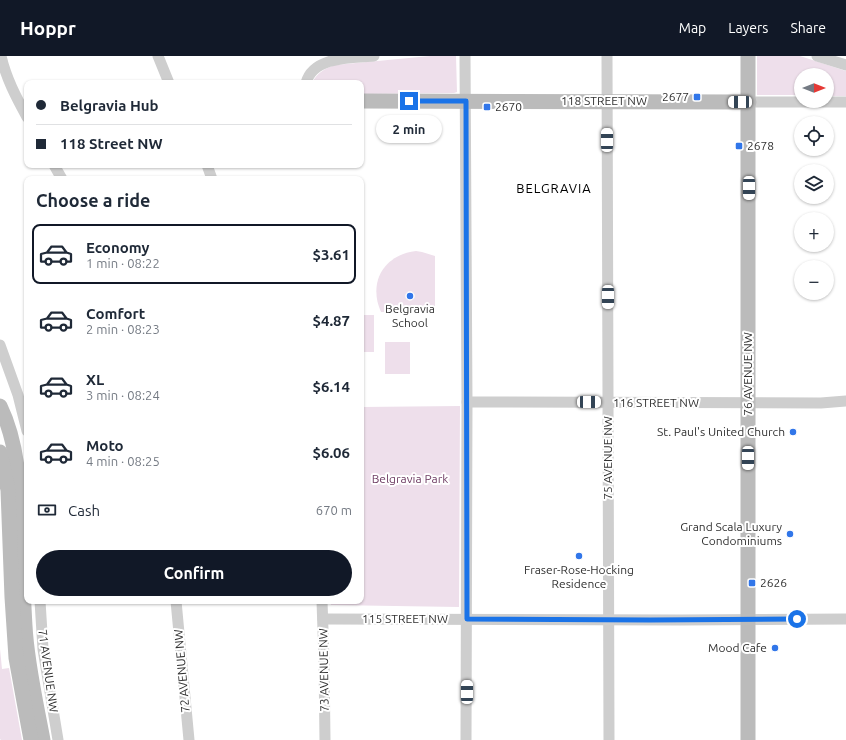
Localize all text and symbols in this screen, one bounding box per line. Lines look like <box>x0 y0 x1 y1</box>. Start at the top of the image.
text: Hoppr <box>20 17 76 39</box>
text: Map <box>679 20 706 36</box>
text: Layers <box>728 20 768 36</box>
text: Share <box>790 20 826 36</box>
north arrow <box>794 68 834 108</box>
map controls <box>794 68 834 300</box>
place label: 2677 <box>662 90 689 103</box>
route end <box>400 92 418 110</box>
marker: 2677 <box>692 92 702 102</box>
street label: 118 STREET NW <box>561 94 647 107</box>
car <box>728 96 752 108</box>
text: Belgravia Hub <box>60 97 159 114</box>
place label: 2670 <box>495 100 522 113</box>
marker: 2670 <box>482 102 492 112</box>
callout: 2 min <box>376 115 442 143</box>
button: locate <box>794 116 834 156</box>
text: 2 min <box>393 122 425 136</box>
car <box>601 128 613 152</box>
text: 118 Street NW <box>60 135 163 152</box>
place label: 2678 <box>747 139 774 152</box>
marker: 2678 <box>734 141 744 151</box>
button: layers <box>794 164 834 204</box>
car <box>743 176 755 200</box>
district label: BELGRAVIA <box>516 181 592 195</box>
text: Choose a ride <box>36 190 150 210</box>
button: + <box>794 212 834 252</box>
icon: car <box>38 236 74 272</box>
text: Economy <box>86 239 150 256</box>
text: $3.61 <box>312 246 350 263</box>
text: 1 min · 08:22 <box>86 256 160 270</box>
button: − <box>794 260 834 300</box>
car <box>602 285 614 309</box>
marker: Belgravia School <box>405 291 415 301</box>
icon: car <box>38 302 74 338</box>
place label: Belgravia School <box>385 302 435 329</box>
text: Comfort <box>86 305 145 322</box>
text: $4.87 <box>312 312 350 329</box>
text: 2 min · 08:23 <box>86 322 160 336</box>
street label: 76 AVENUE NW <box>741 332 754 416</box>
icon: car <box>38 368 74 404</box>
text: XL <box>86 371 104 388</box>
text: $6.14 <box>312 378 350 395</box>
text: 3 min · 08:24 <box>86 388 160 402</box>
car <box>577 396 601 408</box>
street label: 116 STREET NW <box>613 396 699 409</box>
street label: 75 AVENUE NW <box>601 416 614 500</box>
place label: St. Paul's United Church <box>657 425 785 438</box>
marker: St. Paul's United Church <box>788 427 798 437</box>
icon: car <box>38 434 74 470</box>
text: Moto <box>86 437 124 454</box>
text: $6.06 <box>312 444 350 461</box>
car <box>742 446 754 470</box>
text: 4 min · 08:25 <box>86 454 160 468</box>
park label: Belgravia Park <box>372 472 448 485</box>
icon: cash <box>36 499 58 521</box>
text: Cash <box>68 502 100 519</box>
text: 670 m <box>316 503 352 517</box>
place label: Grand Scala Luxury Condominiums <box>680 520 782 547</box>
marker: Grand Scala Luxury Condominiums <box>785 529 795 539</box>
button: Confirm <box>36 550 352 596</box>
marker: Fraser-Rose-Hocking Residence <box>574 551 584 561</box>
place label: Fraser-Rose-Hocking Residence <box>524 563 634 590</box>
place label: 2626 <box>760 576 787 589</box>
marker: 2626 <box>747 578 757 588</box>
route start <box>788 610 806 628</box>
street label: 115 STREET NW <box>362 612 448 625</box>
street label: 73 AVENUE NW <box>316 628 331 712</box>
street label: 71 AVENUE NW <box>36 629 61 713</box>
street label: 72 AVENUE NW <box>171 629 192 713</box>
place label: Mood Cafe <box>708 641 767 654</box>
marker: Mood Cafe <box>770 643 780 653</box>
car <box>461 680 473 704</box>

